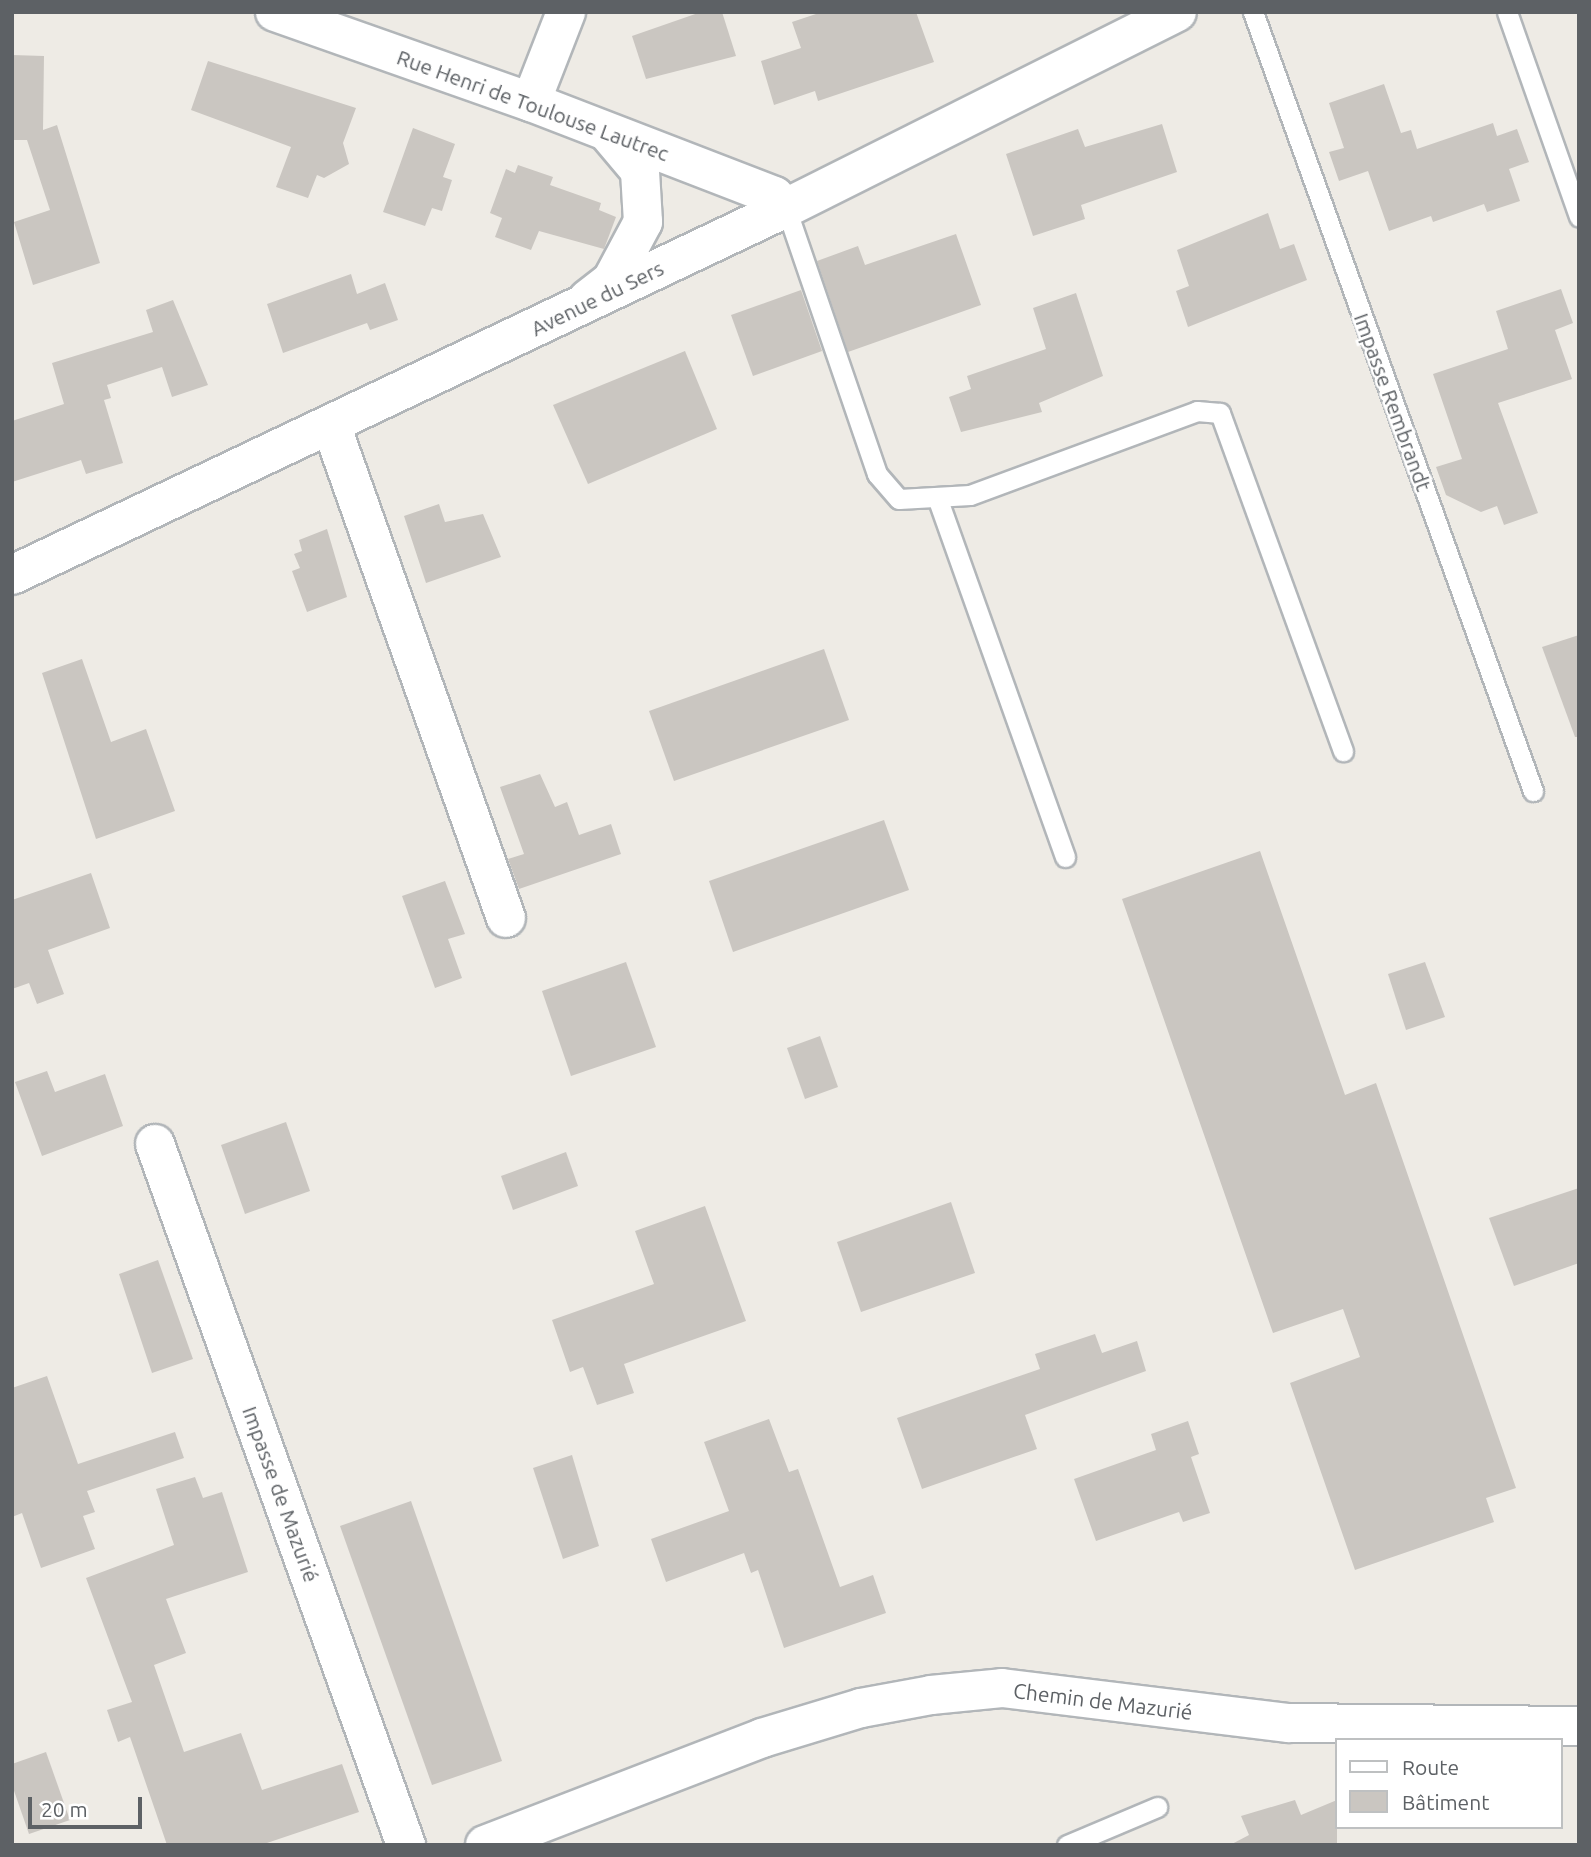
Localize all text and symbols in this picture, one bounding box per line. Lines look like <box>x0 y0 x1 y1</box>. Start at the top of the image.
street label: Rue Henri de Toulouse Lautrec <box>394 44 672 166</box>
street label: Avenue du Sers <box>527 255 667 341</box>
street label: Impasse Rembrandt <box>1349 310 1437 494</box>
street label: Impasse de Mazurié <box>237 1403 325 1585</box>
street label: Chemin de Mazurié <box>1012 1677 1194 1725</box>
legend <box>1336 1738 1563 1829</box>
text: Route <box>1402 1755 1459 1779</box>
scale bar <box>32 1784 145 1828</box>
text: Bâtiment <box>1402 1790 1489 1814</box>
text: 20 m <box>41 1797 88 1821</box>

